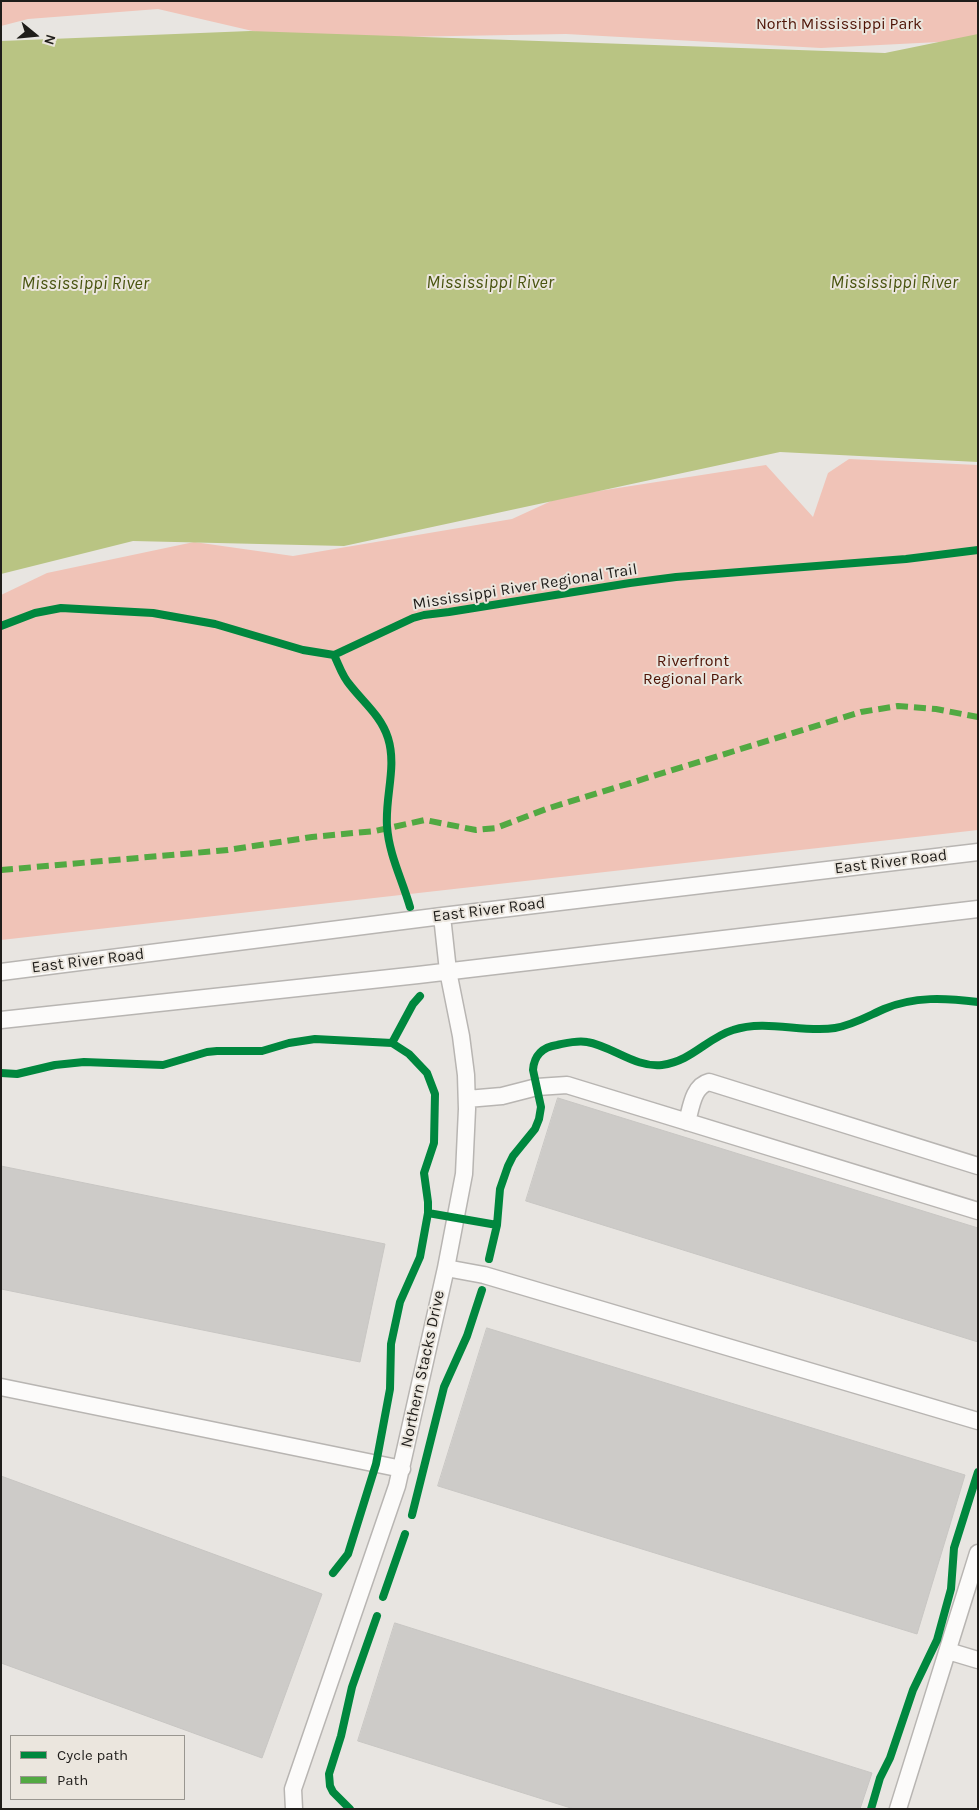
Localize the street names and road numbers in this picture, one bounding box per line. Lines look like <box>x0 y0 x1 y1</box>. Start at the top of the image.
street label: Mississippi River Regional Trail <box>411 560 639 614</box>
street label: East River Road <box>834 846 948 878</box>
street label: East River Road <box>432 894 546 926</box>
street label: East River Road <box>31 945 145 977</box>
street label: Northern Stacks Drive <box>397 1289 449 1449</box>

